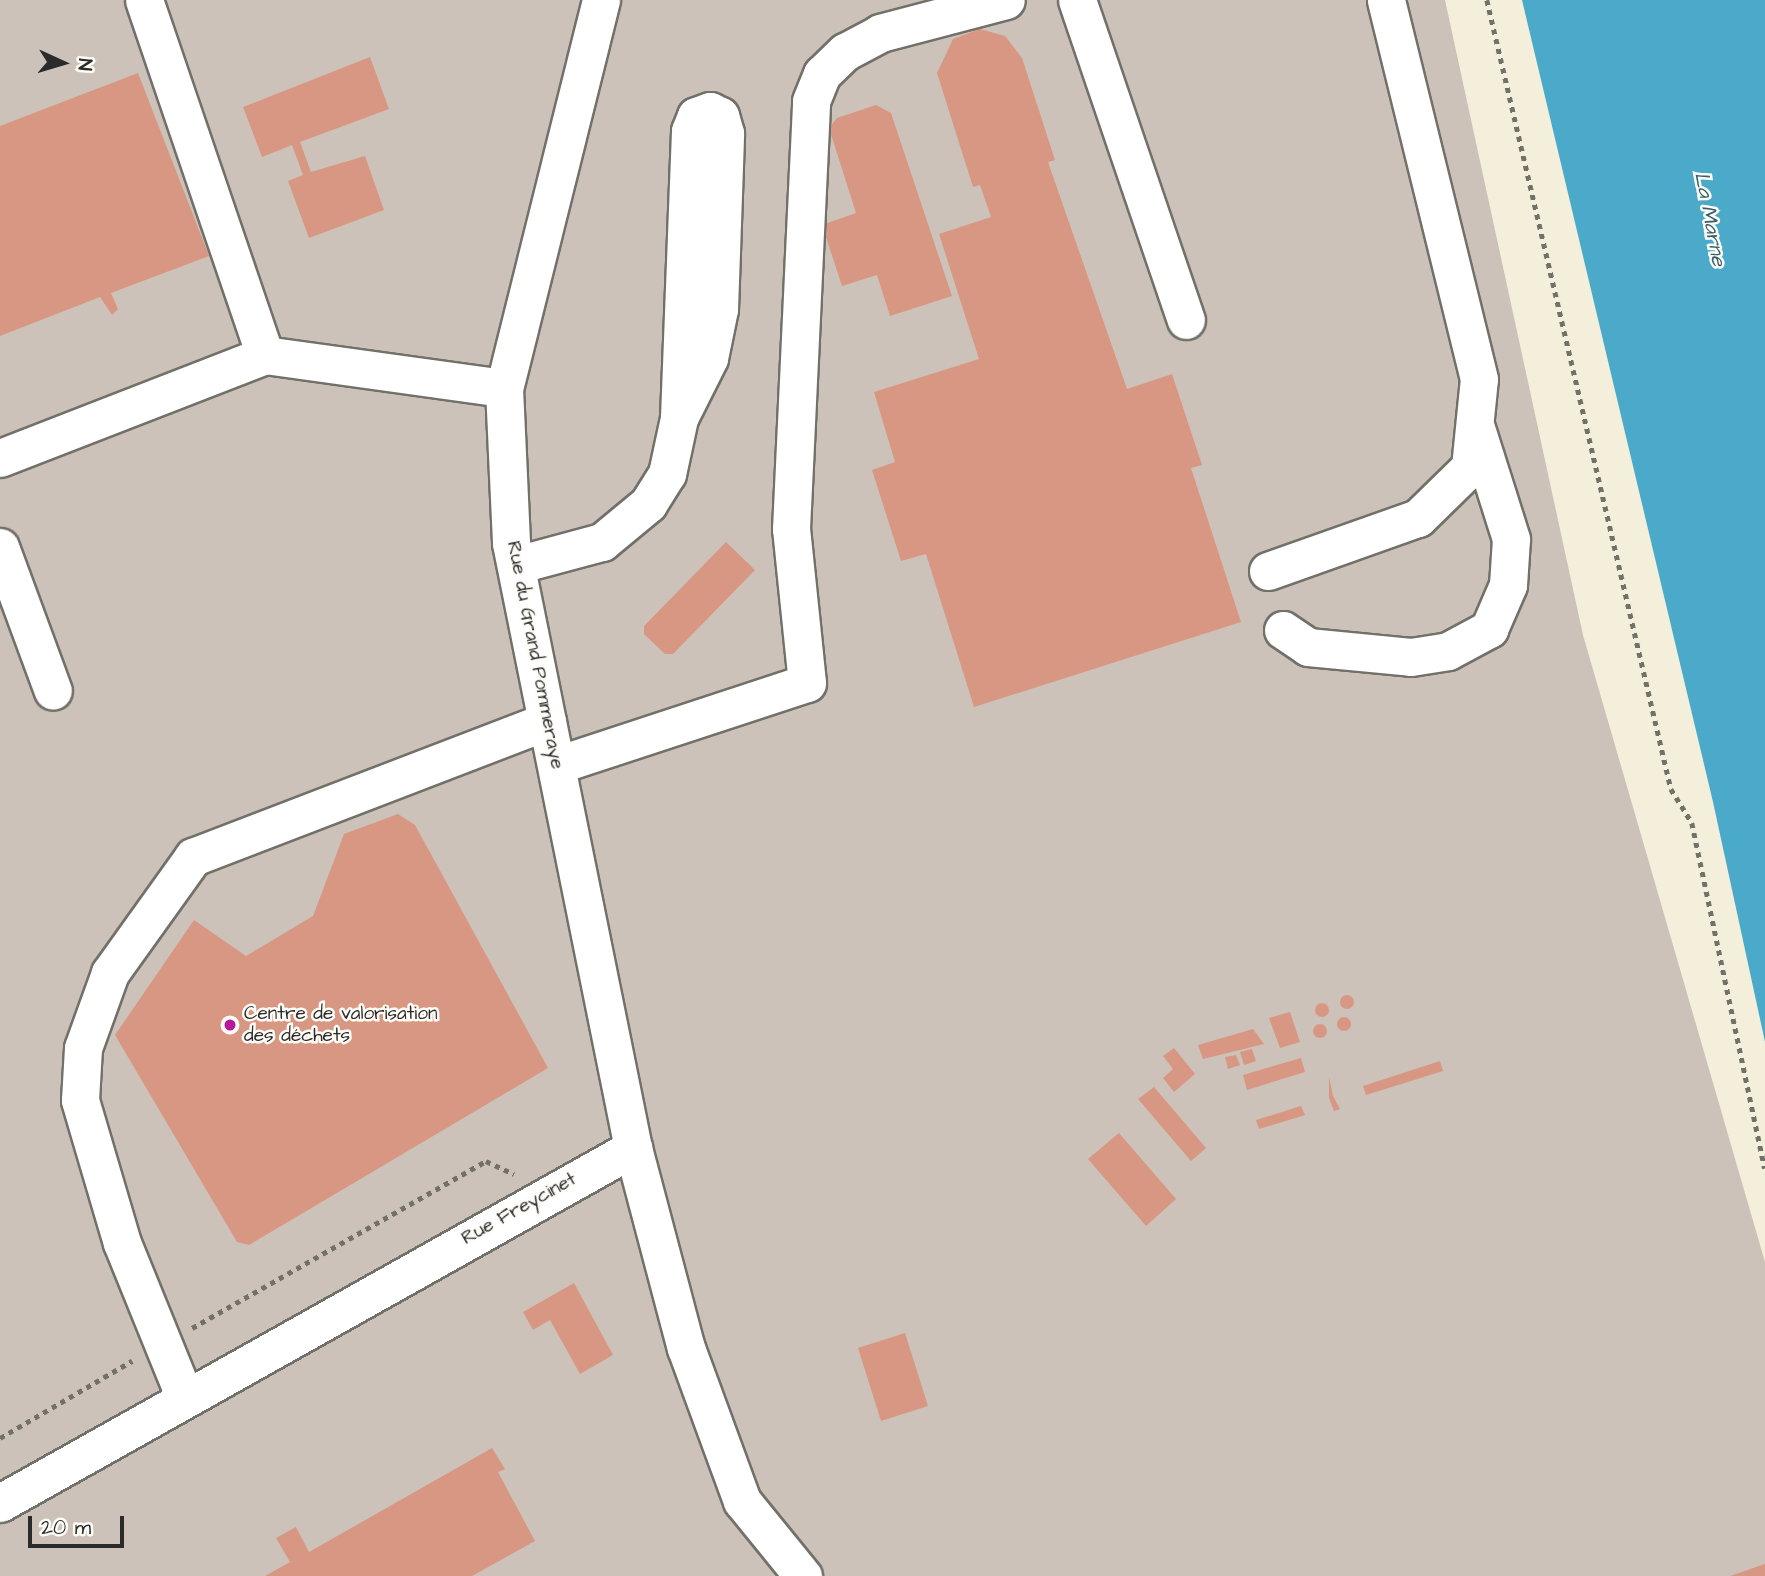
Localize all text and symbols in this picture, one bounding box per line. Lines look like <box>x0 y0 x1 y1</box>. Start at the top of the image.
north arrow <box>28 28 98 98</box>
text: N <box>71 58 98 71</box>
water label: La Marne <box>1689 170 1731 268</box>
street label: Rue du Grand Pommeraye <box>502 539 568 771</box>
place label: Centre de valorisation des déchets <box>244 1003 437 1047</box>
marker: Centre de valorisation des déchets <box>222 1017 238 1033</box>
street label: Rue Freycinet <box>458 1168 580 1250</box>
scale bar <box>32 1502 128 1546</box>
text: 20 m <box>41 1513 91 1542</box>

